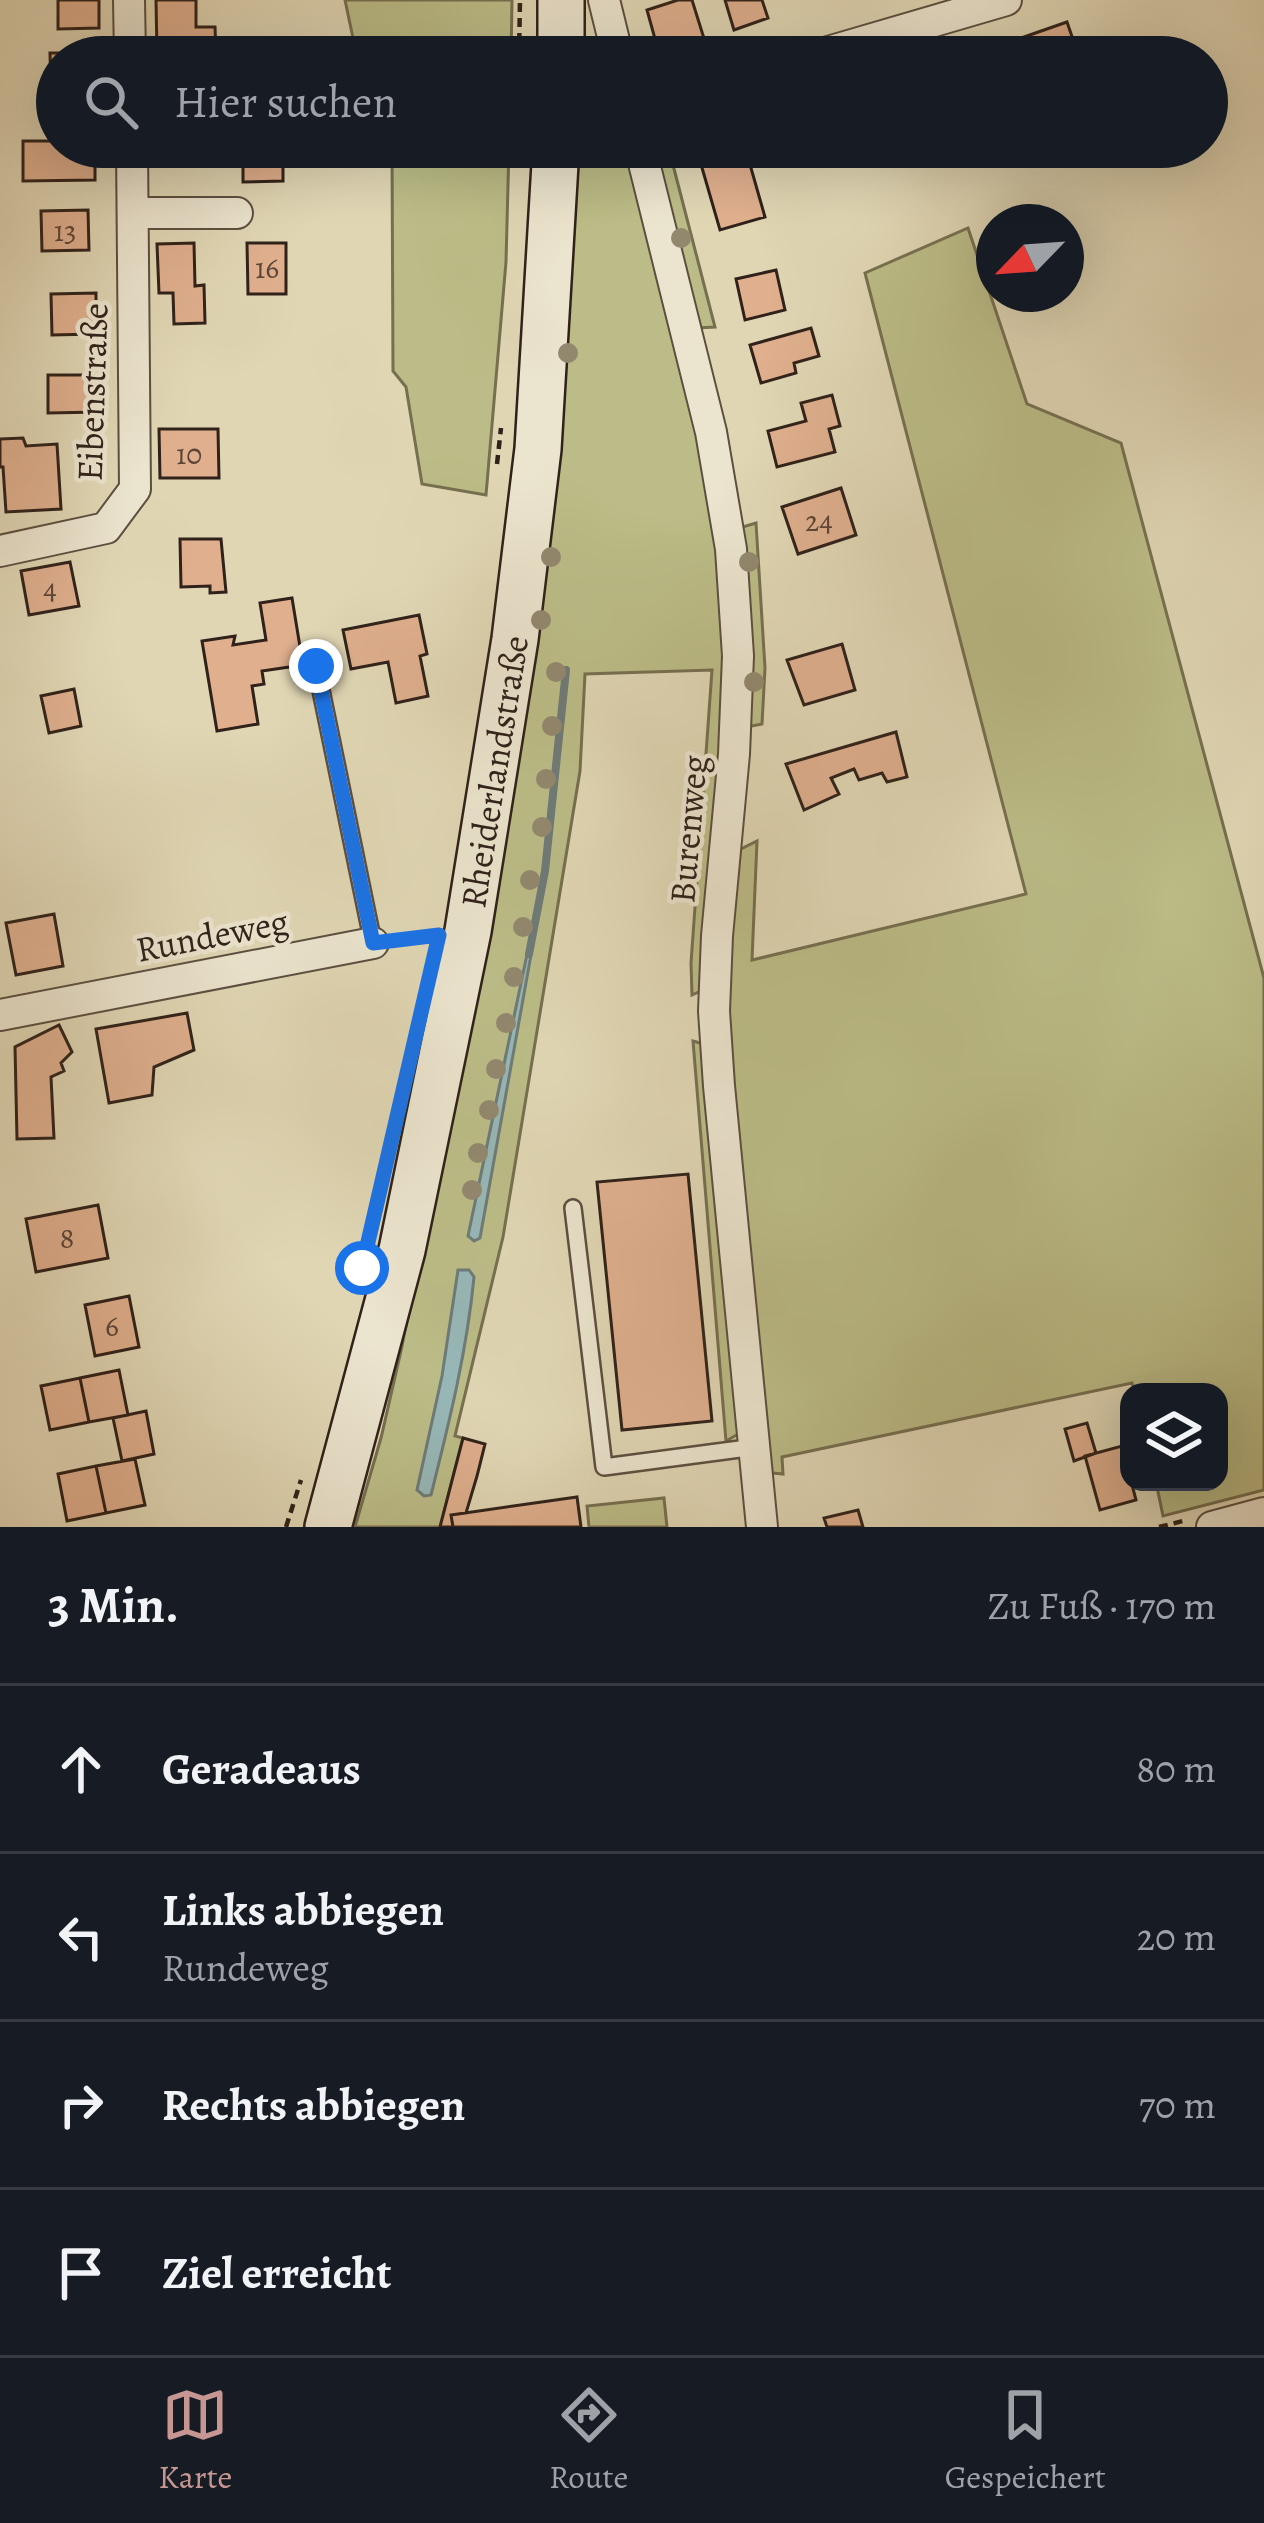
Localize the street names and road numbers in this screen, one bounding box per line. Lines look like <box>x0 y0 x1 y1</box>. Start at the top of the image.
street label: Eibenstraße <box>64 302 120 482</box>
street label: Rheiderlandstraße <box>448 632 540 911</box>
street label: Burenweg <box>657 753 719 905</box>
street label: Rundeweg <box>132 896 292 974</box>

